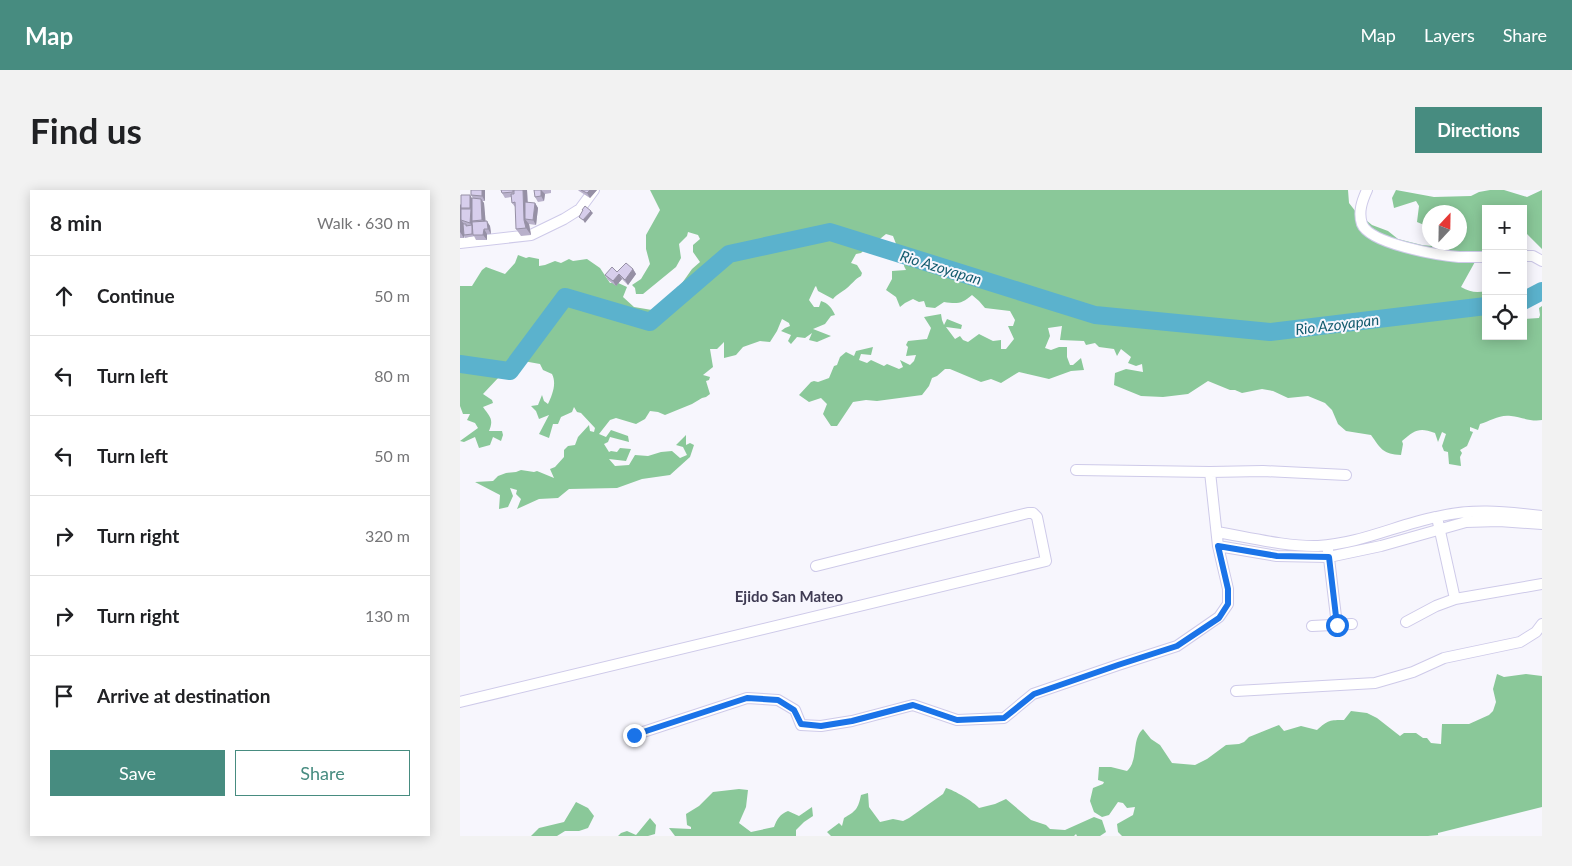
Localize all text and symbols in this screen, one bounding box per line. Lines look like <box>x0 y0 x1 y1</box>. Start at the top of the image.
text: Map <box>25 21 73 50</box>
text: Map <box>1360 24 1396 46</box>
text: Layers <box>1424 24 1475 46</box>
text: Share <box>1503 24 1547 46</box>
button: Directions <box>1415 107 1542 153</box>
text: Find us <box>30 109 142 151</box>
north arrow <box>1422 205 1467 250</box>
map controls <box>1482 205 1527 340</box>
button: + <box>1482 205 1527 250</box>
text: 8 min <box>50 210 102 235</box>
text: Walk · 630 m <box>317 213 410 232</box>
water label: Rio Azoyapan <box>898 246 984 288</box>
button: − <box>1482 250 1527 295</box>
icon: ahead <box>50 282 78 310</box>
text: Continue <box>97 284 175 307</box>
text: 50 m <box>374 286 410 305</box>
button: locate <box>1482 295 1527 340</box>
water label: Rio Azoyapan <box>1294 310 1380 338</box>
icon: left <box>50 362 78 390</box>
text: Turn left <box>97 364 168 387</box>
text: 80 m <box>374 366 410 385</box>
icon: left <box>50 442 78 470</box>
text: Turn left <box>97 444 168 467</box>
text: 50 m <box>374 446 410 465</box>
icon: right <box>50 522 78 550</box>
text: Turn right <box>97 524 179 547</box>
text: 320 m <box>365 526 410 545</box>
district label: Ejido San Mateo <box>735 587 844 605</box>
icon: right <box>50 602 78 630</box>
text: Turn right <box>97 604 179 627</box>
text: 130 m <box>365 606 410 625</box>
route start <box>1326 614 1349 637</box>
icon: arrive <box>50 682 78 710</box>
text: Arrive at destination <box>97 684 270 707</box>
route end <box>623 724 646 747</box>
button: Save <box>50 750 225 796</box>
button: Share <box>235 750 410 796</box>

